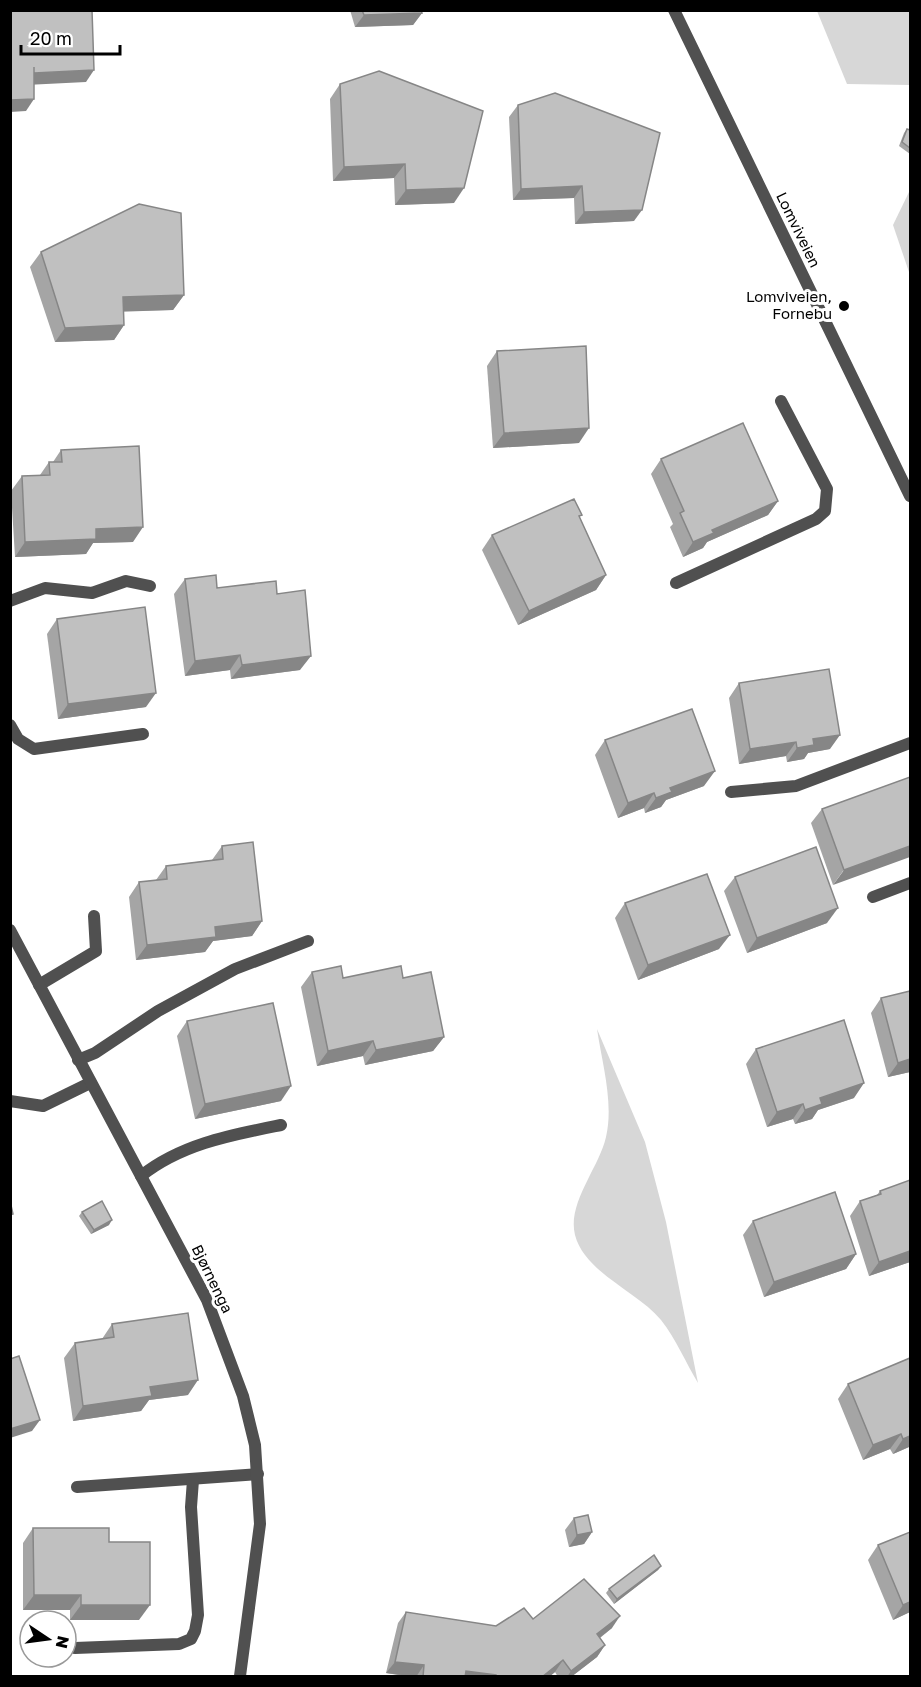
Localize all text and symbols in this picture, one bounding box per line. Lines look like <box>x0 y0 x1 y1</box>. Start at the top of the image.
scale bar <box>21 18 120 56</box>
text: 20 m <box>30 27 72 49</box>
street label: Lomviveien <box>773 189 825 270</box>
place label: Lomviveien, Fornebu <box>746 287 832 322</box>
marker: Lomviveien, Fornebu <box>837 299 851 313</box>
street label: Bjørnenga <box>189 1241 237 1316</box>
north arrow <box>18 1609 78 1669</box>
text: N <box>52 1634 74 1651</box>

